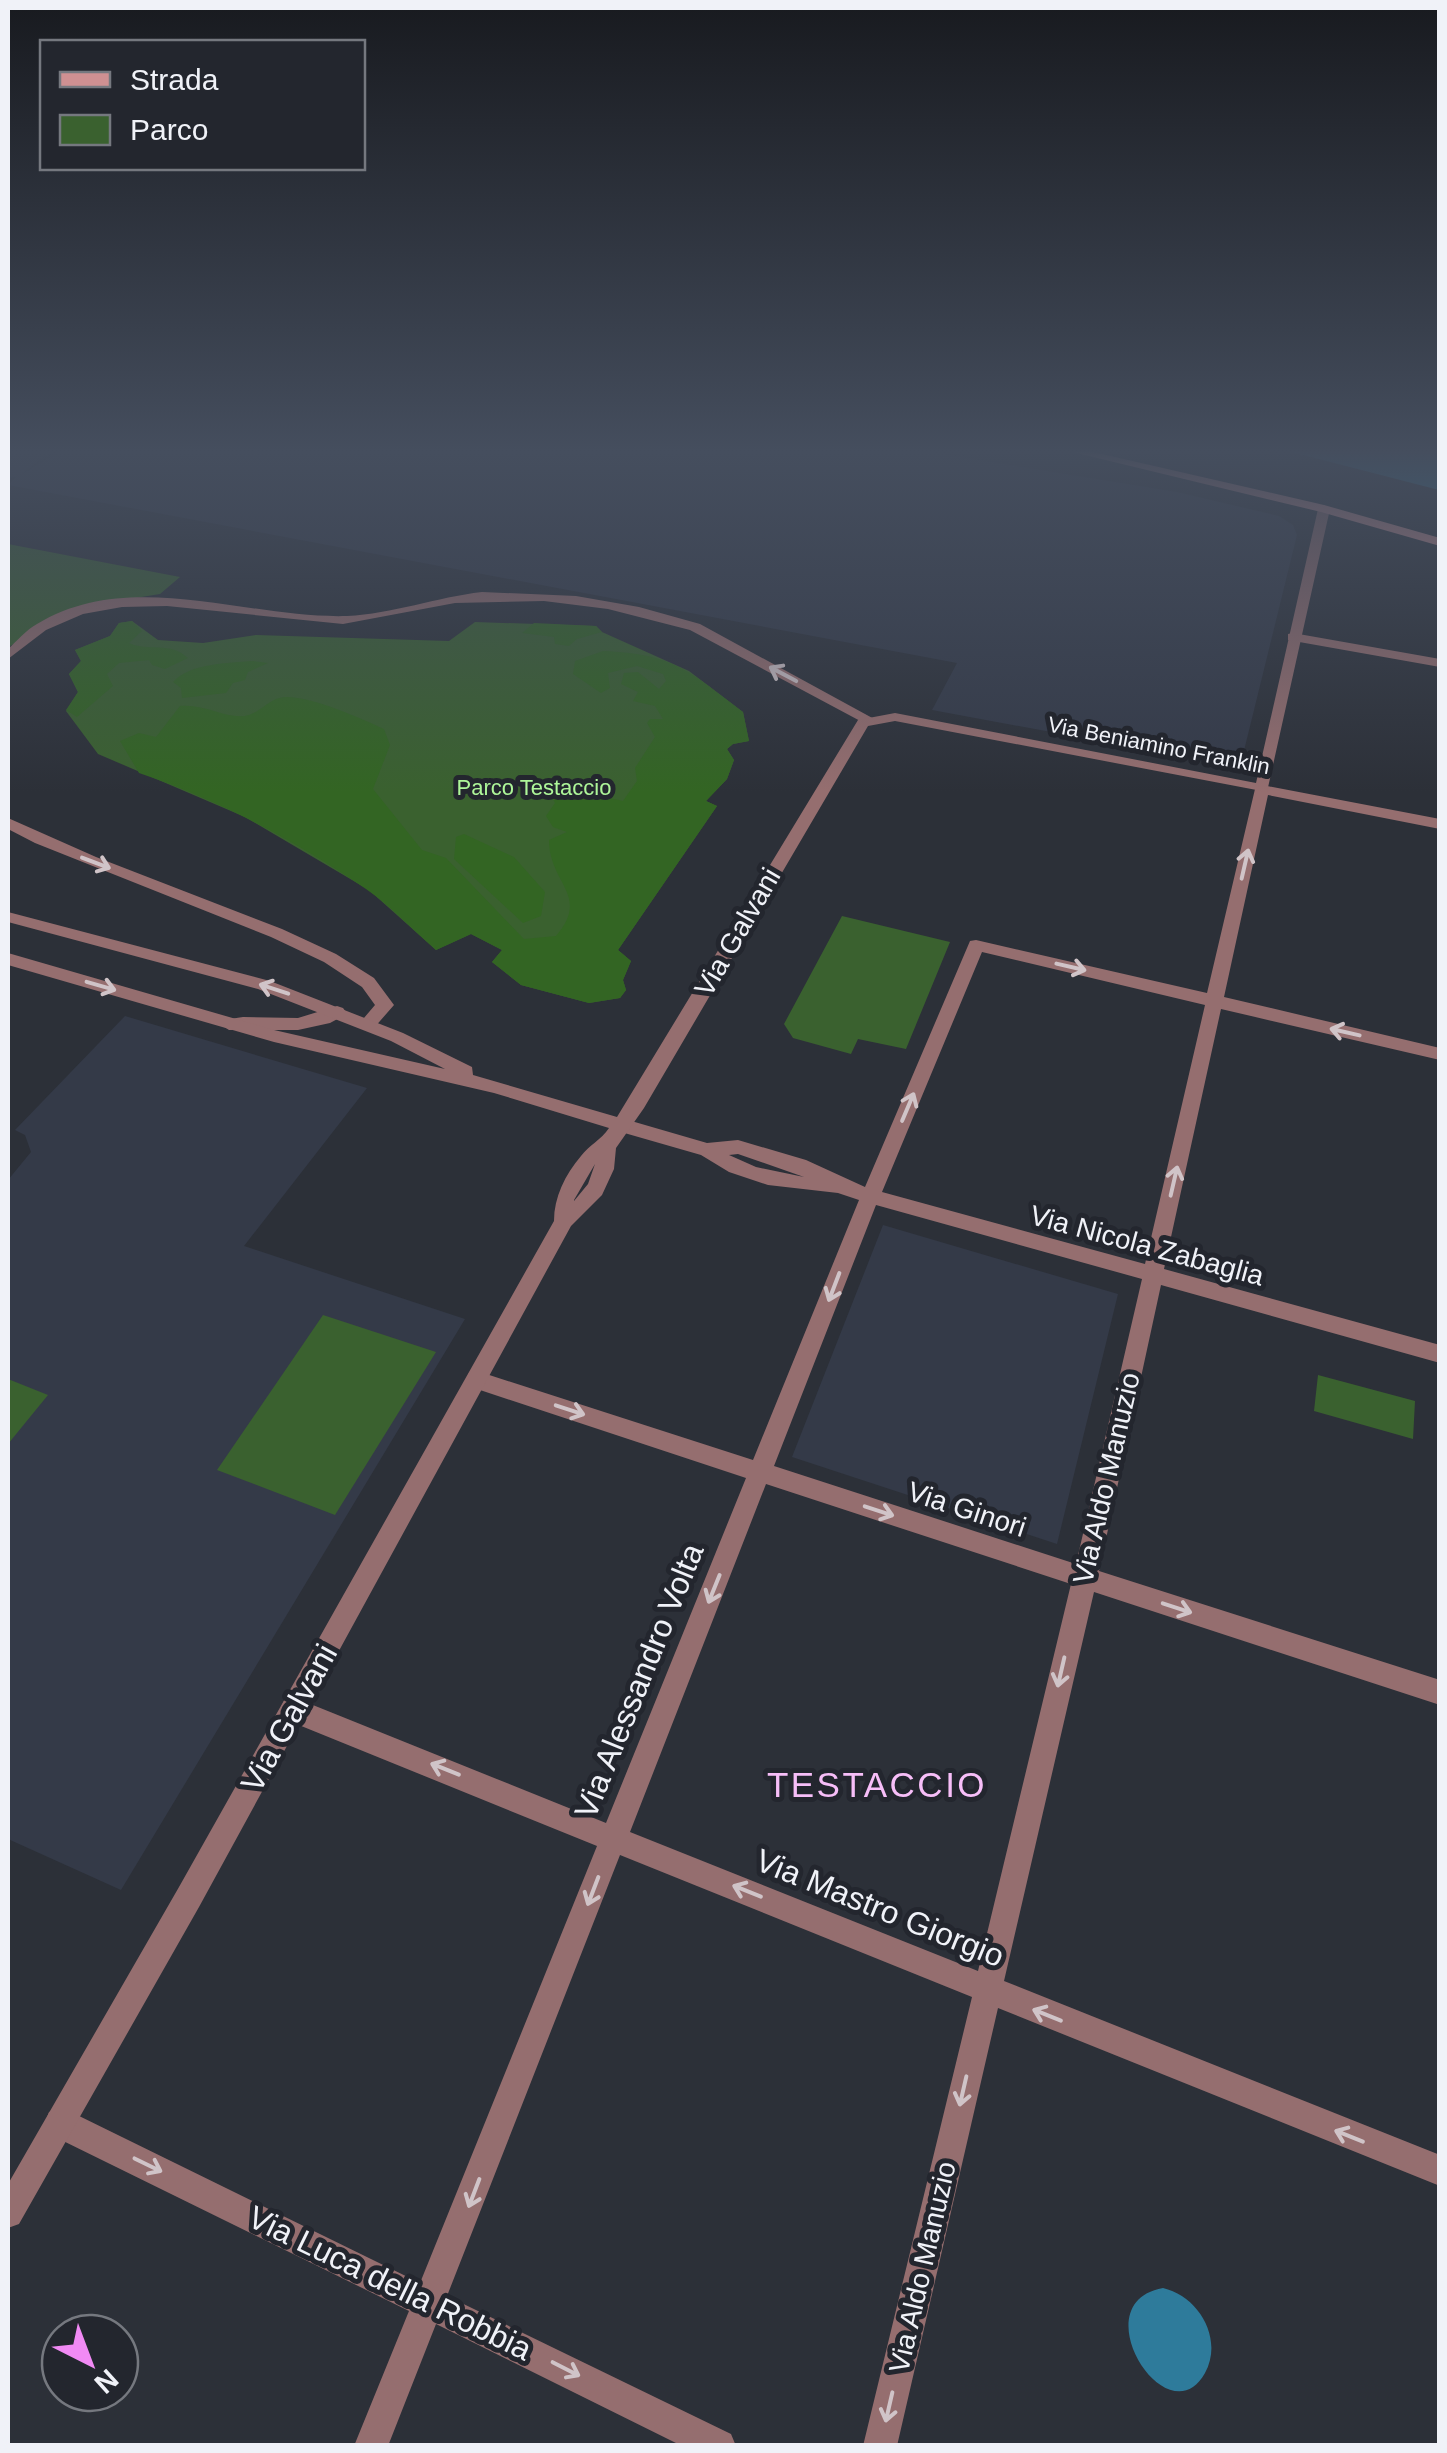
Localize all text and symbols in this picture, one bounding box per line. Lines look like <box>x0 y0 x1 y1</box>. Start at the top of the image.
legend <box>40 40 365 170</box>
text: Strada <box>130 63 219 96</box>
text: Parco <box>130 113 208 146</box>
one-way arrow <box>768 663 798 683</box>
street label: Via Beniamino Franklin <box>1046 712 1272 779</box>
park label: Parco Testaccio <box>457 775 611 800</box>
one-way arrow <box>1237 849 1255 881</box>
one-way arrow <box>80 855 111 873</box>
street label: Via Galvani <box>688 863 787 1002</box>
one-way arrow <box>1055 959 1087 977</box>
one-way arrow <box>85 978 116 997</box>
one-way arrow <box>258 978 290 996</box>
one-way arrow <box>1330 1022 1362 1040</box>
one-way arrow <box>900 1092 918 1123</box>
one-way arrow <box>1166 1166 1184 1198</box>
street label: Via Nicola Zabaglia <box>1027 1199 1268 1292</box>
one-way arrow <box>824 1271 842 1302</box>
street label: Via Aldo Manuzio <box>1067 1369 1146 1587</box>
one-way arrow <box>554 1403 585 1421</box>
street label: Via Ginori <box>904 1476 1030 1543</box>
one-way arrow <box>863 1503 894 1521</box>
street label: Via Alessandro Volta <box>567 1538 711 1824</box>
one-way arrow <box>704 1573 722 1604</box>
one-way arrow <box>1161 1600 1193 1618</box>
street label: Via Galvani <box>234 1638 344 1798</box>
one-way arrow <box>1051 1655 1069 1687</box>
one-way arrow <box>430 1759 461 1777</box>
district label: TESTACCIO <box>767 1765 987 1804</box>
street label: Via Mastro Giorgio <box>751 1842 1009 1974</box>
one-way arrow <box>582 1875 600 1905</box>
one-way arrow <box>732 1881 762 1899</box>
one-way arrow <box>1032 2004 1063 2022</box>
one-way arrow <box>953 2074 971 2106</box>
one-way arrow <box>1334 2125 1365 2143</box>
one-way arrow <box>132 2157 162 2176</box>
street label: Via Aldo Manuzio <box>883 2158 962 2376</box>
one-way arrow <box>464 2177 482 2208</box>
street label: Via Luca della Robbia <box>242 2199 538 2367</box>
north arrow <box>40 2313 140 2413</box>
one-way arrow <box>551 2360 580 2379</box>
text: N <box>89 2363 124 2399</box>
one-way arrow <box>879 2390 897 2422</box>

